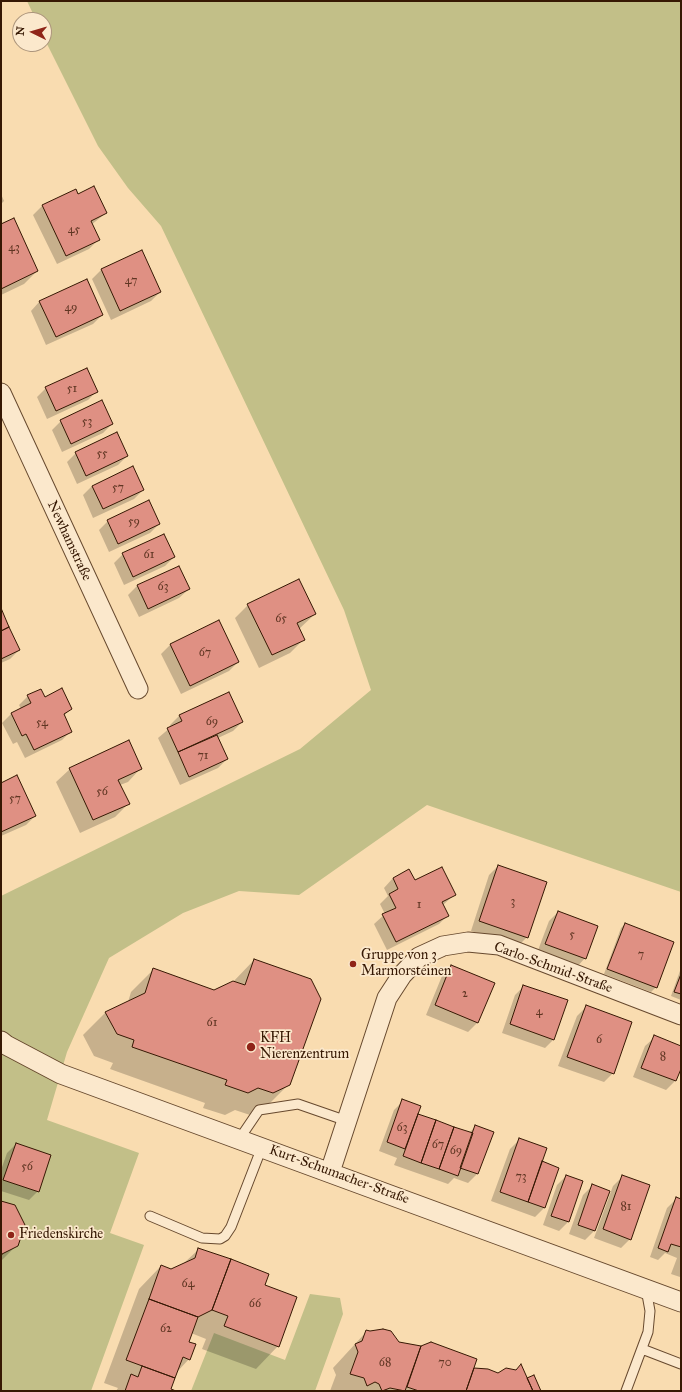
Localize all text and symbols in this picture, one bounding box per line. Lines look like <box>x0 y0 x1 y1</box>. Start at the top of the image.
north arrow <box>12 12 52 52</box>
text: N <box>14 26 27 36</box>
house number: 45 <box>68 223 80 237</box>
house number: 43 <box>8 241 20 255</box>
house number: 47 <box>125 274 137 288</box>
house number: 49 <box>64 301 78 315</box>
house number: 51 <box>67 382 77 396</box>
house number: 53 <box>82 415 92 429</box>
house number: 55 <box>96 447 108 461</box>
house number: 57 <box>112 481 124 495</box>
street label: Newhamstraße <box>43 498 95 584</box>
house number: 59 <box>128 515 140 529</box>
house number: 61 <box>144 548 154 562</box>
house number: 63 <box>158 580 168 594</box>
house number: 65 <box>275 612 287 626</box>
house number: 67 <box>199 646 211 660</box>
house number: 69 <box>206 715 218 729</box>
house number: 54 <box>36 716 48 730</box>
house number: 71 <box>197 749 209 763</box>
house number: 56 <box>96 785 108 799</box>
house number: 57 <box>9 792 21 806</box>
house number: 3 <box>511 895 515 909</box>
house number: 1 <box>417 898 421 912</box>
house number: 5 <box>569 928 575 942</box>
street label: Carlo-Schmid-Straße <box>492 939 614 997</box>
place label: Gruppe von 3 Marmorsteinen <box>361 948 451 980</box>
house number: 7 <box>638 948 644 962</box>
marker: Gruppe von 3 Marmorsteinen <box>348 959 358 969</box>
house number: 2 <box>462 987 468 1001</box>
house number: 4 <box>536 1005 542 1019</box>
house number: 61 <box>207 1016 217 1030</box>
place label: KFH Nierenzentrum <box>260 1031 349 1064</box>
house number: 6 <box>596 1033 602 1047</box>
marker: KFH Nierenzentrum <box>245 1041 257 1053</box>
house number: 8 <box>660 1050 666 1064</box>
house number: 63 <box>397 1121 407 1135</box>
house number: 67 <box>432 1138 444 1152</box>
street label: Kurt-Schumacher-Straße <box>267 1142 411 1208</box>
house number: 69 <box>450 1144 462 1158</box>
house number: 56 <box>21 1160 33 1174</box>
house number: 73 <box>515 1170 527 1184</box>
house number: 81 <box>620 1200 632 1214</box>
place label: Friedenskirche <box>19 1227 103 1243</box>
marker: Friedenskirche <box>6 1230 16 1240</box>
house number: 64 <box>182 1277 194 1291</box>
house number: 66 <box>249 1297 261 1311</box>
house number: 62 <box>160 1322 172 1336</box>
house number: 68 <box>379 1356 391 1370</box>
house number: 70 <box>438 1356 452 1370</box>

